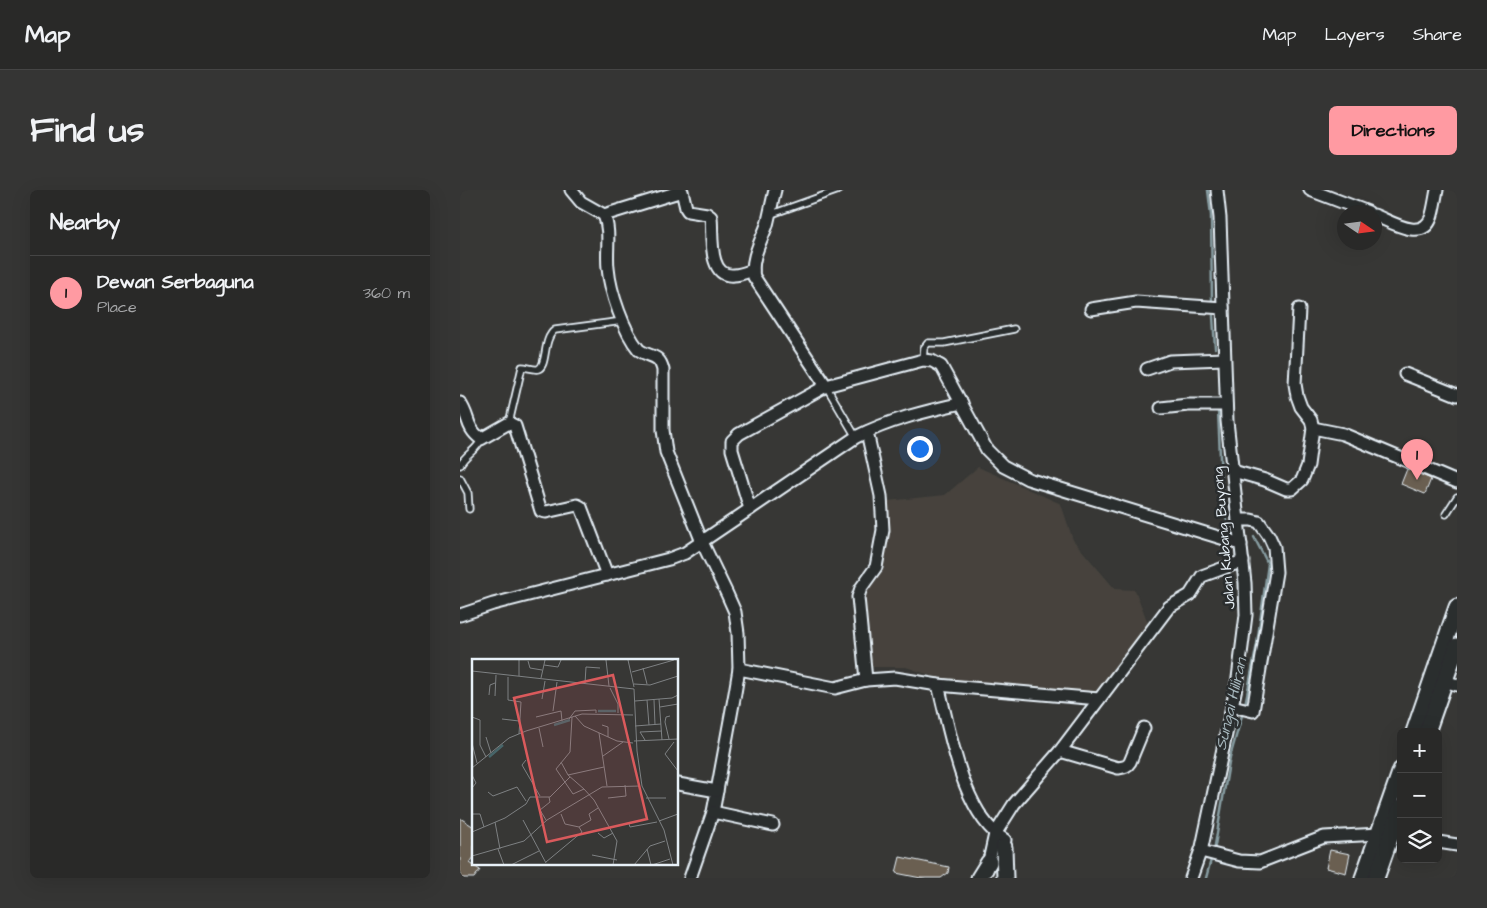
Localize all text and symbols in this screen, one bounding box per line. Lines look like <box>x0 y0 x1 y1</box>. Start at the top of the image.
text: Map <box>25 18 70 52</box>
text: Map <box>1262 22 1296 47</box>
text: Layers <box>1324 22 1385 47</box>
text: Share <box>1413 22 1462 47</box>
text: Find us <box>30 106 144 155</box>
button: Directions <box>1329 106 1457 155</box>
north arrow <box>1337 205 1382 250</box>
text: Nearby <box>50 208 120 237</box>
text: Dewan Serbaguna <box>97 269 254 296</box>
text: 1 <box>65 282 67 304</box>
text: 360 m <box>363 282 410 304</box>
text: Place <box>97 296 137 318</box>
your location <box>907 436 933 462</box>
pin: 1 <box>1401 439 1433 480</box>
street label: Jalan Kubang Buyong <box>1207 465 1242 610</box>
water label: Sungai Hiliran <box>1210 654 1254 752</box>
inset map <box>472 659 679 866</box>
map controls <box>1397 728 1442 863</box>
button: + <box>1397 728 1442 773</box>
button: − <box>1397 773 1442 818</box>
button: layers <box>1397 818 1442 863</box>

